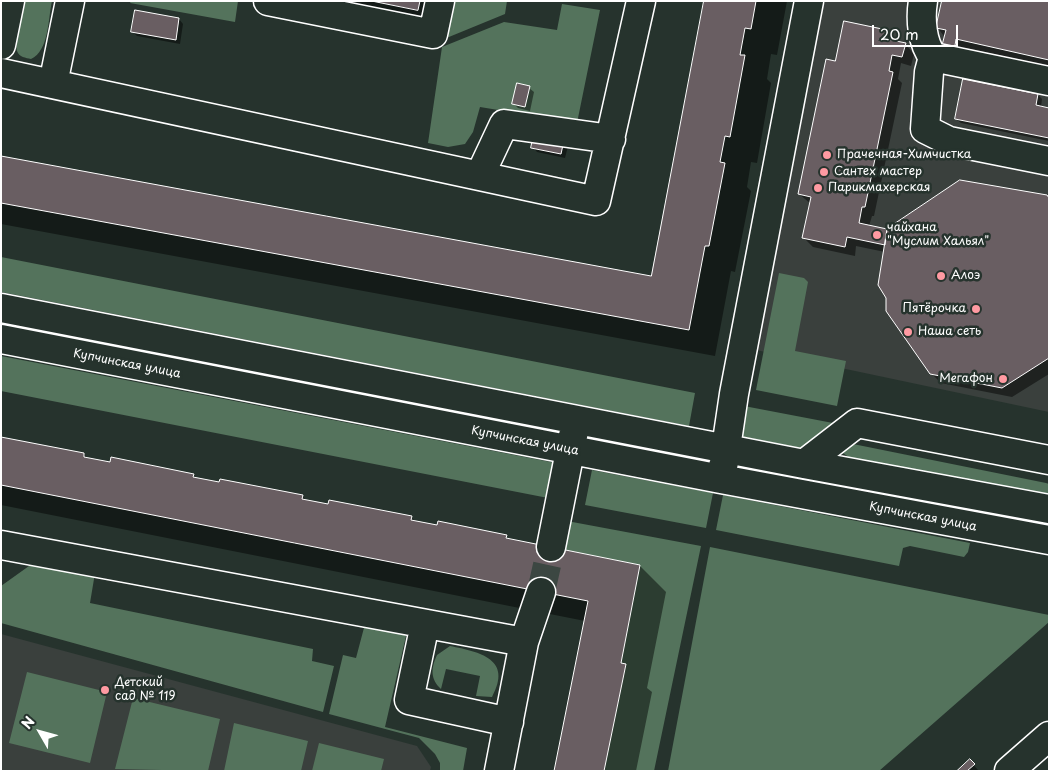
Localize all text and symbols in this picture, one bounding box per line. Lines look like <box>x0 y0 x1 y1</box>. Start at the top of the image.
scale bar <box>875 15 961 47</box>
text: 20 m <box>880 22 919 45</box>
place label: Прачечная-Химчистка <box>837 148 971 162</box>
marker: Прачечная-Химчистка <box>821 149 833 161</box>
place label: Сантех мастер <box>834 165 922 179</box>
marker: Сантех мастер <box>818 166 830 178</box>
place label: Парикмахерская <box>828 181 930 195</box>
marker: Парикмахерская <box>812 182 824 194</box>
place label: чайхана "Муслим Хальял" <box>887 221 989 249</box>
marker: чайхана "Муслим Хальял" <box>871 229 883 241</box>
place label: Алоэ <box>951 269 980 283</box>
marker: Алоэ <box>935 270 947 282</box>
place label: Пятёрочка <box>903 302 966 316</box>
marker: Пятёрочка <box>970 303 982 315</box>
place label: Наша сеть <box>918 325 981 339</box>
marker: Наша сеть <box>902 326 914 338</box>
street label: Купчинская улица <box>72 347 182 381</box>
place label: Мегафон <box>939 372 993 386</box>
marker: Мегафон <box>997 373 1009 385</box>
street label: Купчинская улица <box>470 424 580 458</box>
street label: Купчинская улица <box>868 500 978 534</box>
place label: Детский сад № 119 <box>115 676 175 704</box>
marker: Детский сад № 119 <box>99 684 111 696</box>
north arrow <box>15 707 65 757</box>
text: N <box>16 712 39 733</box>

